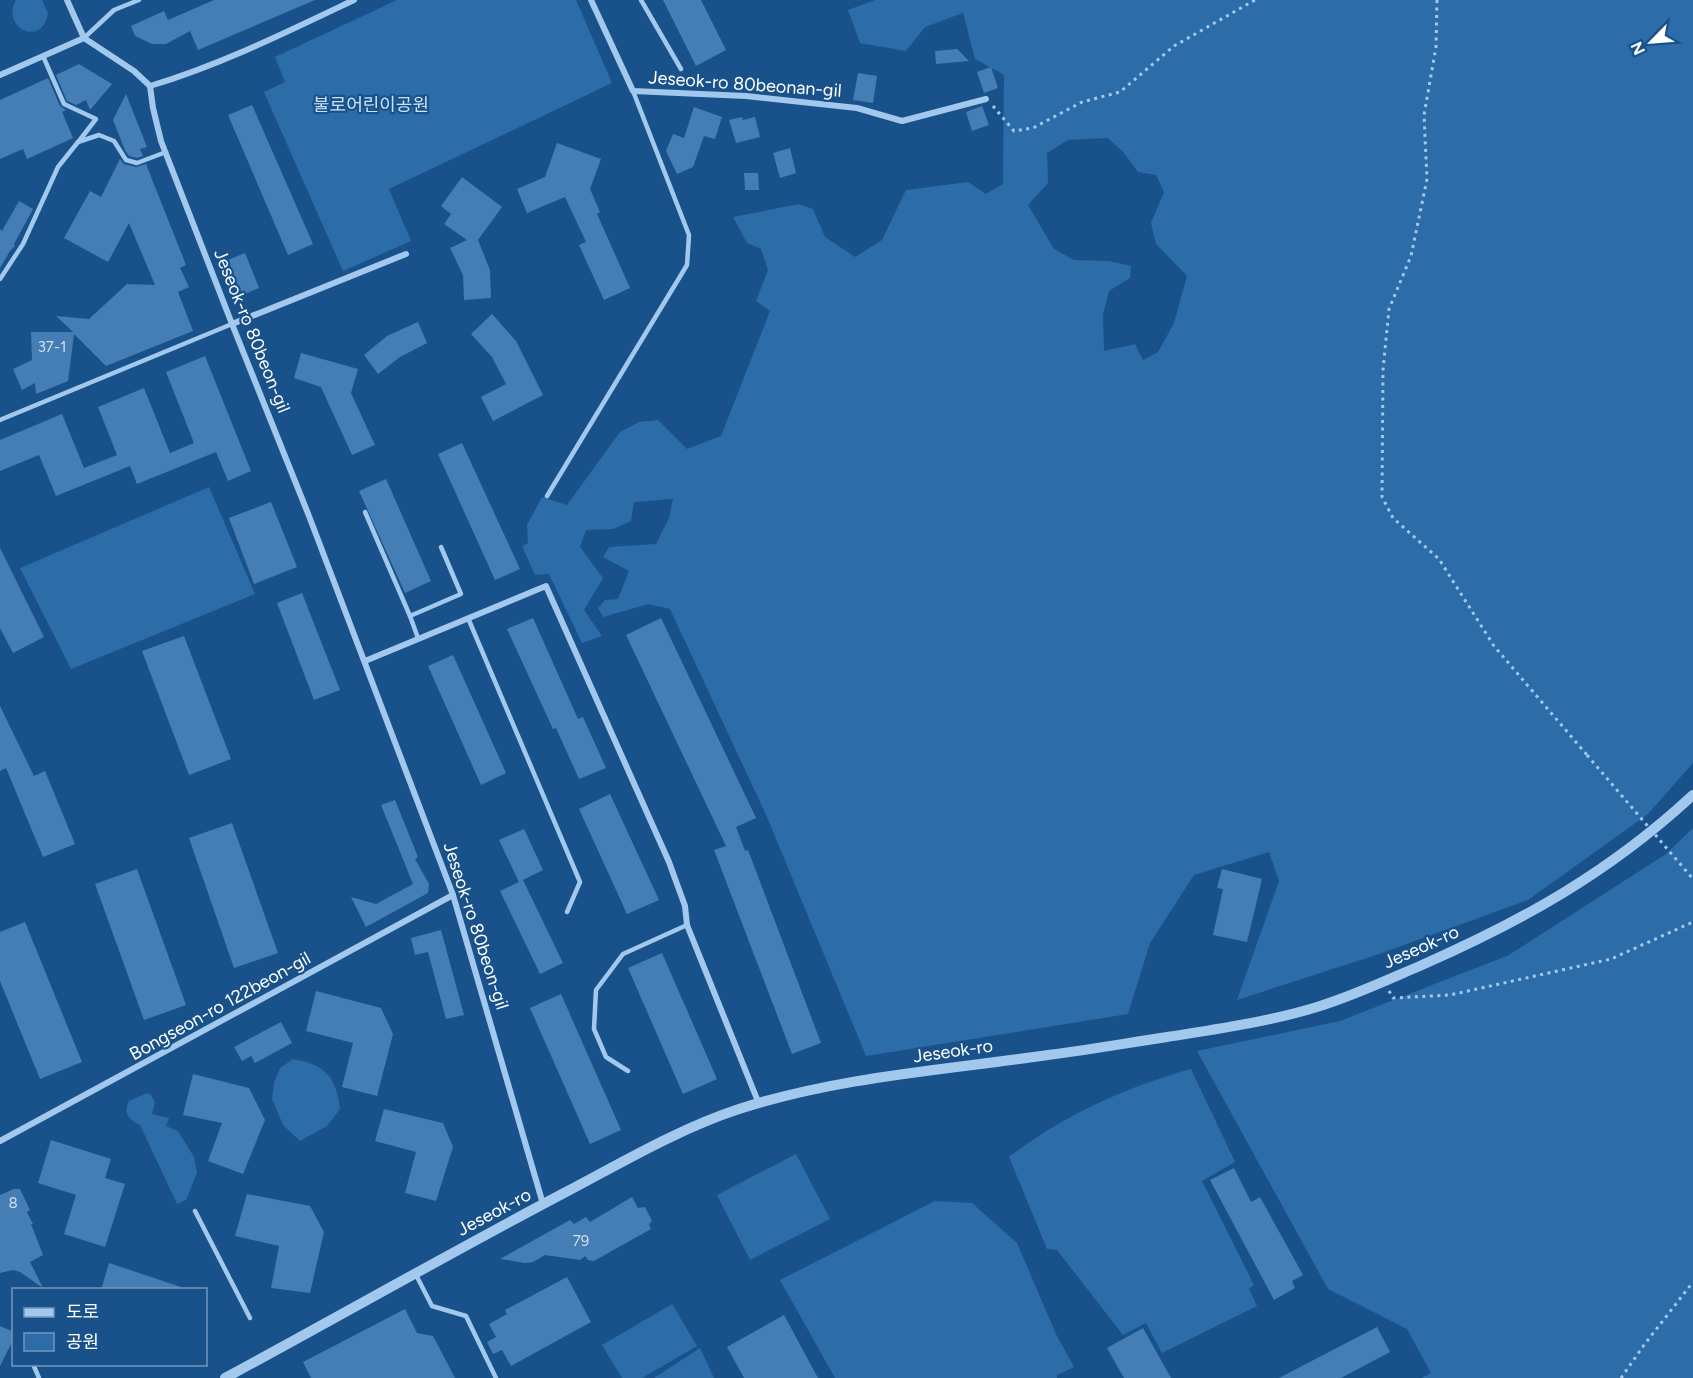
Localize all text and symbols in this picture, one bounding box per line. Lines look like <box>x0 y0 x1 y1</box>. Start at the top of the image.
north arrow <box>1621 12 1681 72</box>
text: N <box>1627 39 1649 58</box>
street label: Jeseok-ro 80beonan-gil <box>648 66 842 102</box>
park label: 불로어린이공원 <box>313 94 429 116</box>
street label: Jeseok-ro 80beon-gil <box>209 246 295 416</box>
house number: 37-1 <box>38 338 66 356</box>
street label: Jeseok-ro 80beon-gil <box>439 840 513 1012</box>
street label: Jeseok-ro <box>1380 921 1462 973</box>
street label: Bongseon-ro 122beon-gil <box>126 947 314 1065</box>
street label: Jeseok-ro <box>912 1035 994 1067</box>
street label: Jeseok-ro <box>453 1183 535 1241</box>
house number: 8 <box>8 1194 18 1212</box>
house number: 79 <box>573 1232 589 1250</box>
legend <box>12 1288 207 1366</box>
text: 도로 <box>66 1301 99 1323</box>
text: 공원 <box>66 1331 99 1353</box>

